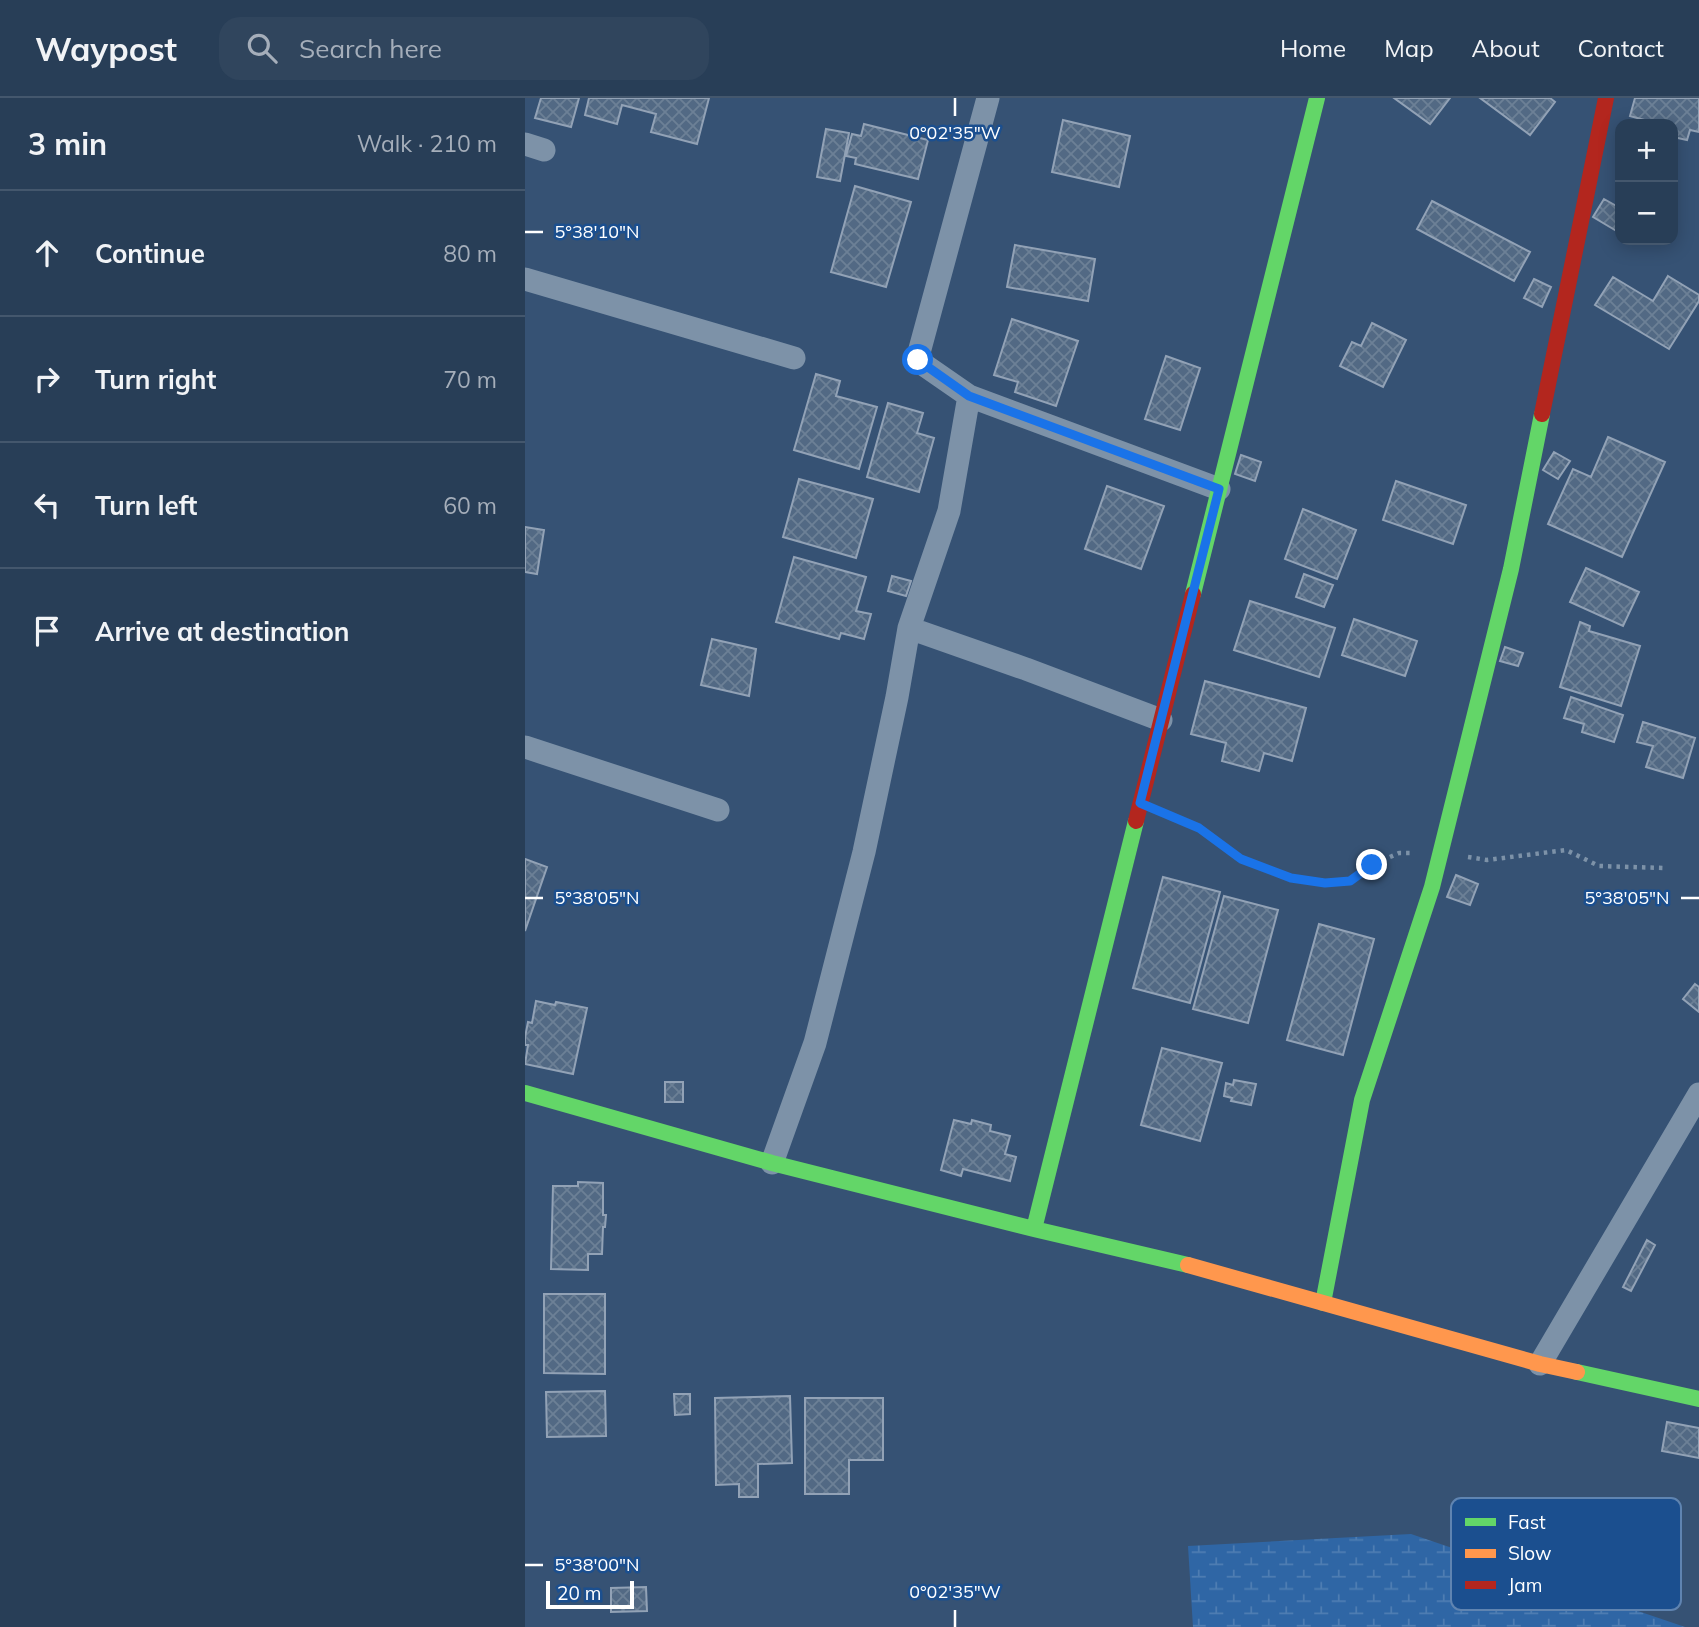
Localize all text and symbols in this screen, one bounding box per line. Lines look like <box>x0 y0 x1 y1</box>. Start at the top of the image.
search box <box>219 17 709 80</box>
text: Waypost <box>35 28 177 69</box>
icon: search <box>243 29 281 67</box>
text: Search here <box>299 32 442 65</box>
text: Home <box>1280 33 1346 63</box>
text: Map <box>1384 33 1434 63</box>
text: About <box>1472 33 1540 63</box>
text: Contact <box>1578 33 1664 63</box>
map controls <box>1615 119 1678 245</box>
button: + <box>1615 119 1678 182</box>
text: 0°02'35"W <box>909 121 1001 144</box>
text: 3 min <box>28 125 107 163</box>
text: Walk · 210 m <box>357 129 497 158</box>
button: − <box>1615 182 1678 245</box>
text: 5°38'10"N <box>554 220 640 243</box>
icon: ahead <box>28 234 66 272</box>
text: Continue <box>95 237 205 270</box>
text: 80 m <box>443 239 497 268</box>
route start <box>902 344 933 375</box>
icon: right <box>28 360 66 398</box>
text: Turn right <box>95 363 216 396</box>
text: 70 m <box>443 365 497 394</box>
icon: left <box>28 486 66 524</box>
text: Turn left <box>95 489 197 522</box>
text: 60 m <box>443 491 497 520</box>
icon: arrive <box>28 612 66 650</box>
text: Arrive at destination <box>95 615 350 648</box>
route end <box>1356 849 1387 880</box>
text: 5°38'05"N <box>554 886 640 909</box>
text: 5°38'05"N <box>1584 886 1670 909</box>
legend <box>1451 1498 1681 1610</box>
text: Fast <box>1508 1510 1546 1534</box>
text: Slow <box>1508 1541 1552 1565</box>
text: 5°38'00"N <box>554 1553 640 1576</box>
text: Jam <box>1508 1573 1542 1597</box>
scale bar <box>546 1578 633 1610</box>
text: 0°02'35"W <box>909 1580 1001 1603</box>
text: 20 m <box>557 1581 601 1605</box>

